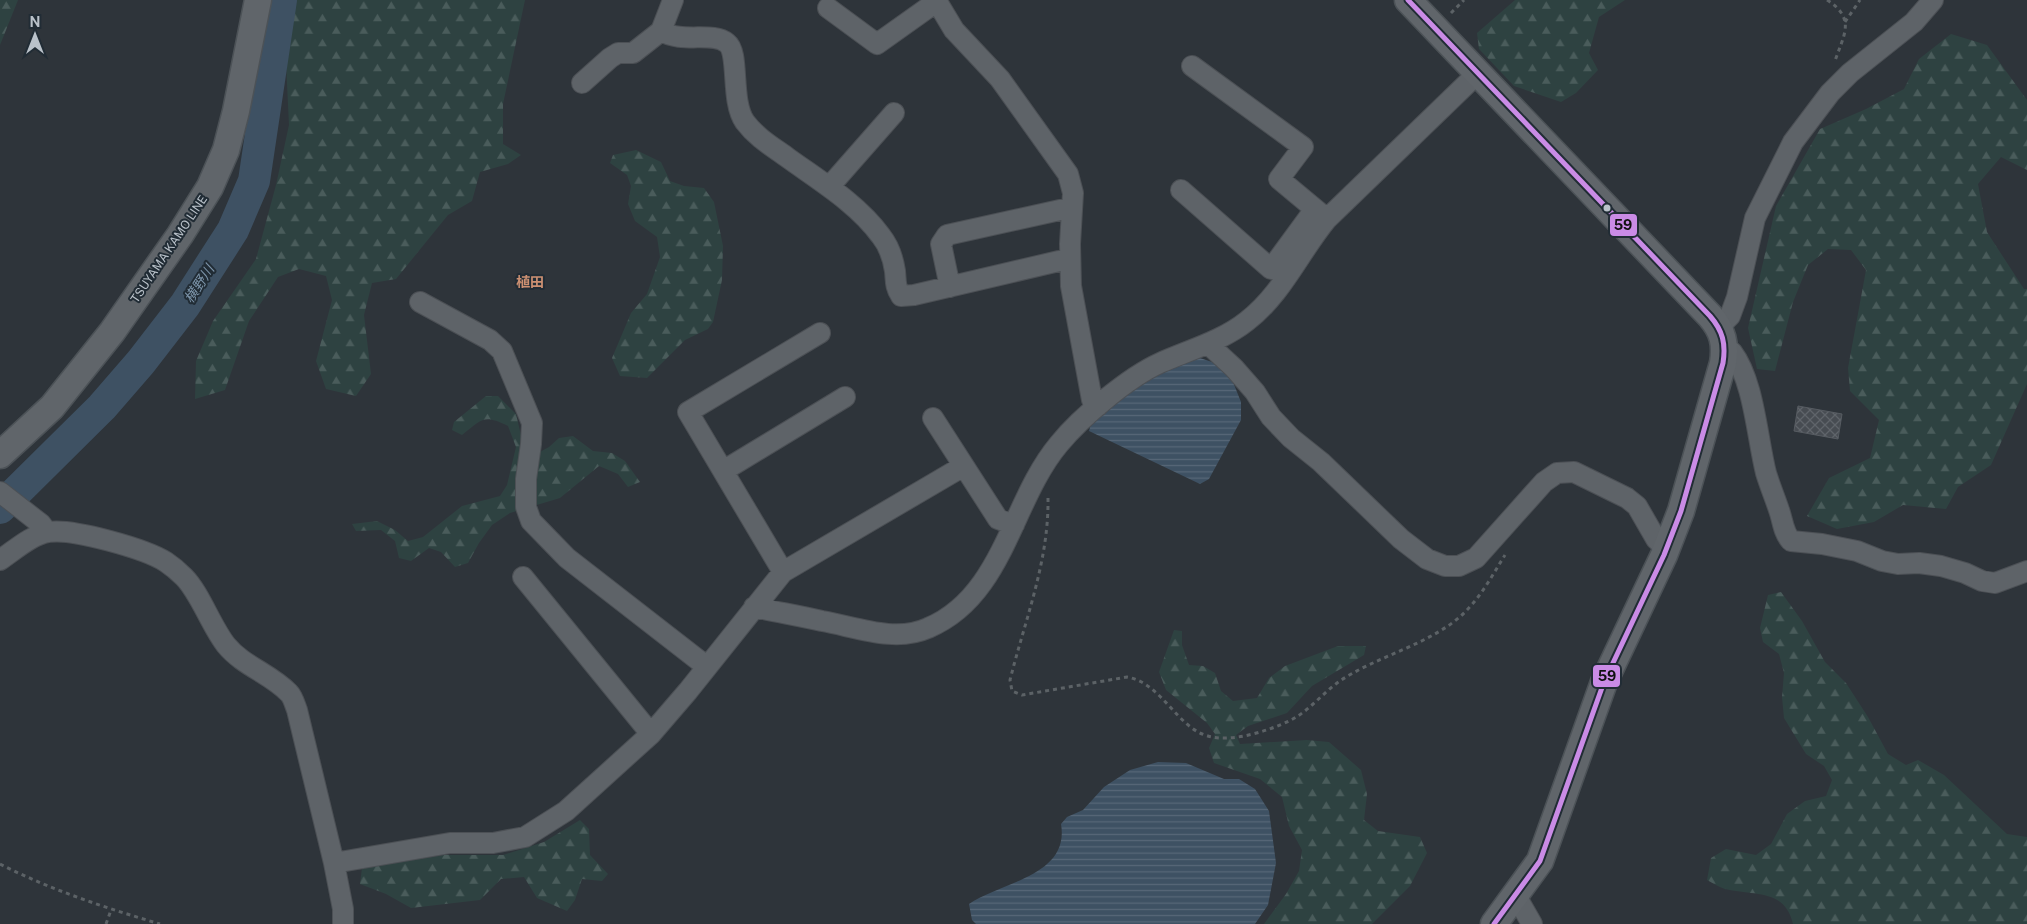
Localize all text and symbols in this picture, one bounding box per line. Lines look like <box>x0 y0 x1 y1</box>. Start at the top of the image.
north arrow <box>10 10 60 60</box>
text: N <box>30 14 40 30</box>
street label: TSUYAMA KAMO LINE <box>128 193 210 305</box>
unlabelled marker <box>1602 203 1612 213</box>
line badge: 59 <box>1609 213 1638 237</box>
text: 59 <box>1614 217 1632 233</box>
water label: 横野川 <box>181 260 218 306</box>
district label: 植田 <box>516 274 544 290</box>
line badge: 59 <box>1592 664 1621 688</box>
text: 59 <box>1598 668 1616 684</box>

